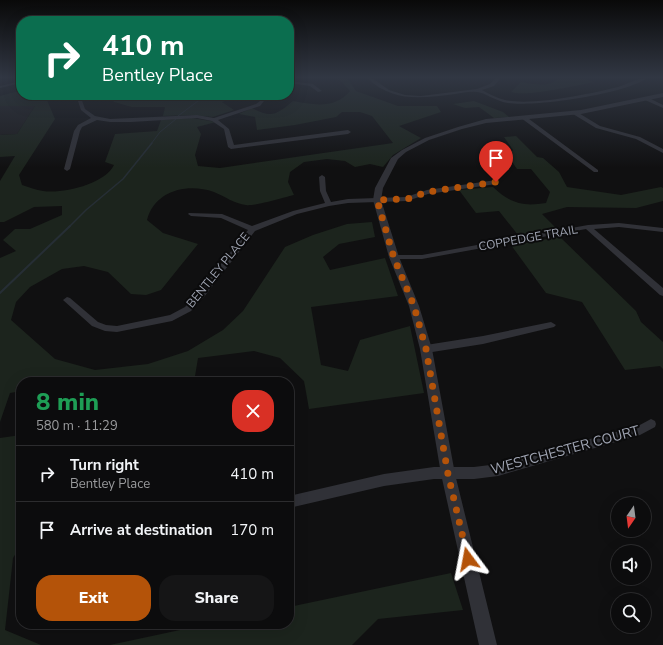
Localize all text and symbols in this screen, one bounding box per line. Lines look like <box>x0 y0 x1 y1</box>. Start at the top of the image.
text: 410 m <box>102 27 185 65</box>
icon: right <box>36 32 88 84</box>
text: Bentley Place <box>102 63 213 87</box>
pin <box>479 141 513 182</box>
icon: arrive <box>485 147 507 169</box>
street label: COPPEDGE TRAIL <box>477 221 579 255</box>
street label: BENTLEY PLACE <box>183 229 253 311</box>
text: 8 min <box>36 386 99 418</box>
button: close <box>232 390 274 432</box>
text: 580 m · 11:29 <box>36 417 118 435</box>
street label: WESTCHESTER COURT <box>489 421 642 479</box>
text: Turn right <box>70 455 139 475</box>
icon: right <box>36 463 58 485</box>
text: 410 m <box>230 464 274 484</box>
text: Bentley Place <box>70 475 150 493</box>
north arrow <box>611 497 651 537</box>
map controls <box>611 497 651 633</box>
icon: arrive <box>36 519 58 541</box>
text: Arrive at destination <box>70 520 213 540</box>
text: 170 m <box>230 520 274 540</box>
position arrow <box>447 538 489 580</box>
button: sound <box>611 545 651 585</box>
button: Exit <box>36 575 151 621</box>
button: Share <box>159 575 274 621</box>
button: search <box>611 593 651 633</box>

